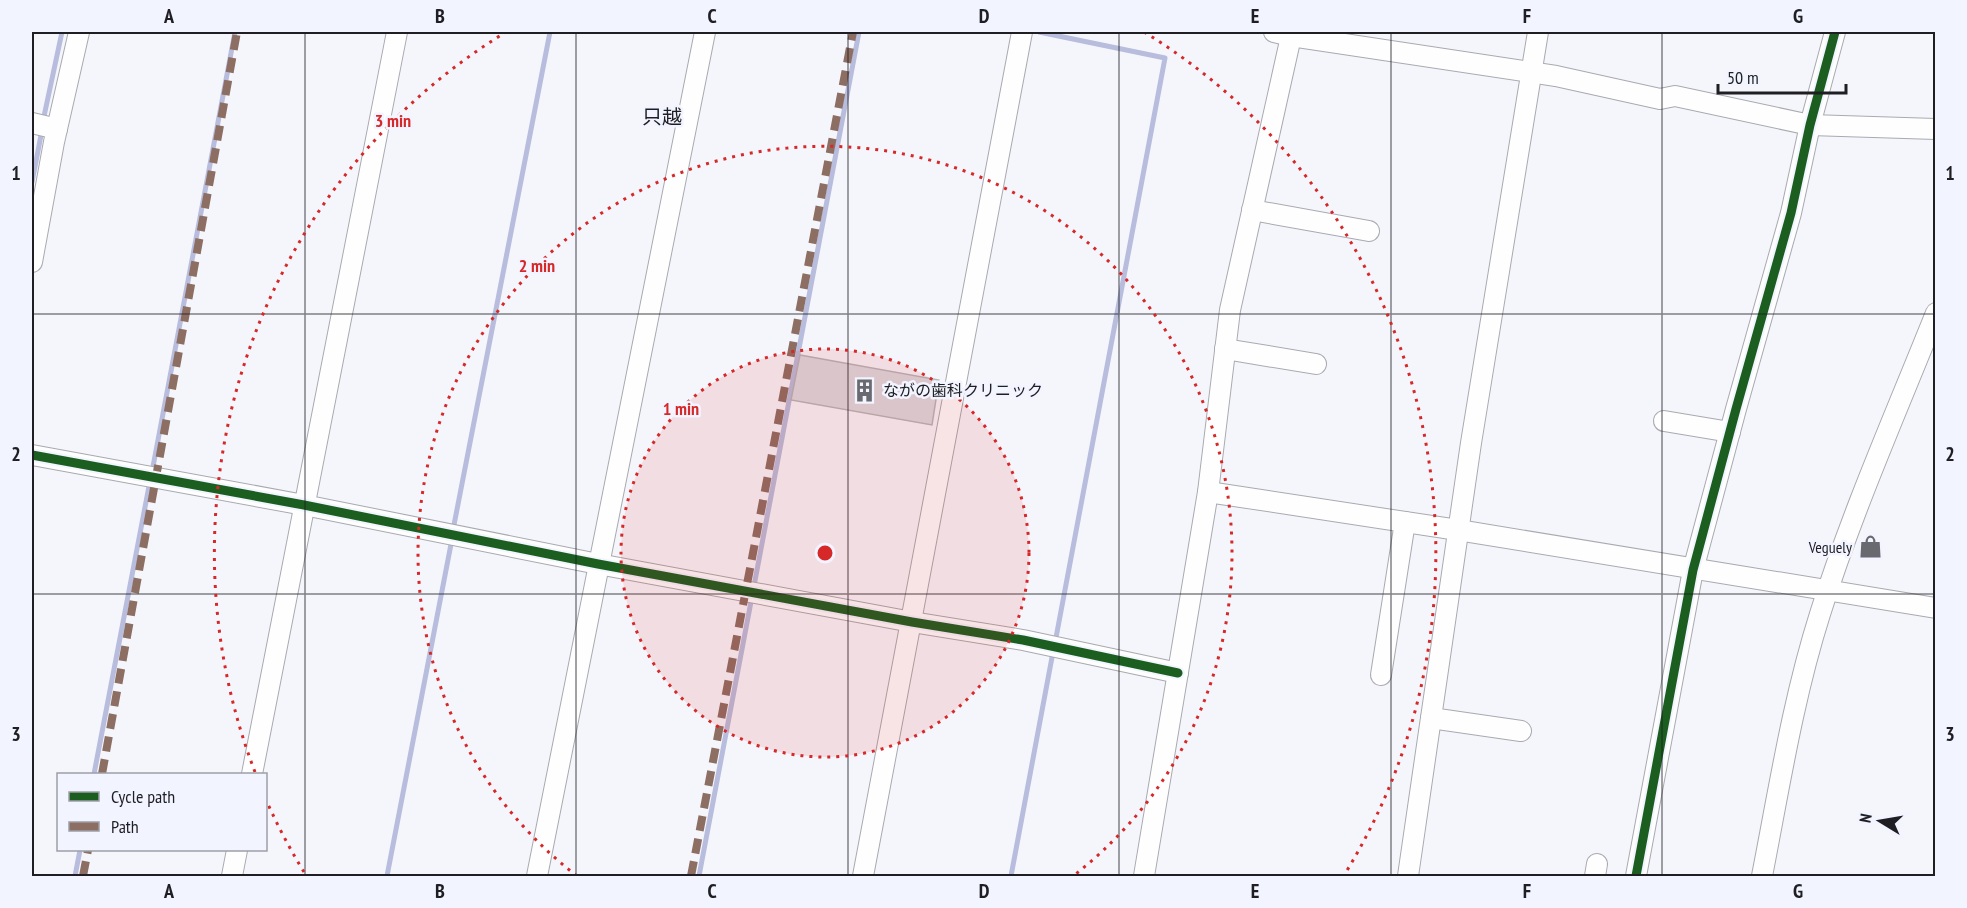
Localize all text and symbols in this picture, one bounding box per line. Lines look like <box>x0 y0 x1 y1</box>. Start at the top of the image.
text: A <box>163 3 175 29</box>
text: B <box>435 3 445 29</box>
text: C <box>707 3 717 29</box>
text: D <box>979 3 990 29</box>
text: E <box>1251 3 1259 29</box>
text: F <box>1523 3 1531 29</box>
text: G <box>1793 3 1803 29</box>
scale bar <box>1718 57 1846 95</box>
text: 50 m <box>1727 66 1759 89</box>
district label: 只越 <box>642 104 682 130</box>
text: 3 min <box>375 109 411 132</box>
text: 1 <box>11 160 21 186</box>
text: 1 <box>1945 160 1955 186</box>
text: 2 min <box>519 254 555 277</box>
building icon: ながの歯科クリニック <box>852 377 878 403</box>
place label: ながの歯科クリニック <box>883 380 1043 400</box>
text: 1 min <box>663 397 699 420</box>
text: 2 <box>11 441 21 467</box>
text: 2 <box>1945 441 1955 467</box>
shop icon: Veguely <box>1857 534 1883 560</box>
place label: Veguely <box>1808 537 1852 557</box>
centre of rings <box>815 543 835 563</box>
text: 3 <box>11 721 21 747</box>
text: 3 <box>1945 721 1955 747</box>
legend <box>57 773 267 851</box>
text: Cycle path <box>111 785 175 808</box>
north arrow <box>1850 791 1910 851</box>
text: N <box>1855 812 1876 824</box>
text: Path <box>111 815 139 838</box>
text: A <box>163 878 175 904</box>
text: B <box>435 878 445 904</box>
text: C <box>707 878 717 904</box>
text: D <box>979 878 990 904</box>
text: E <box>1251 878 1259 904</box>
text: F <box>1523 878 1531 904</box>
text: G <box>1793 878 1803 904</box>

